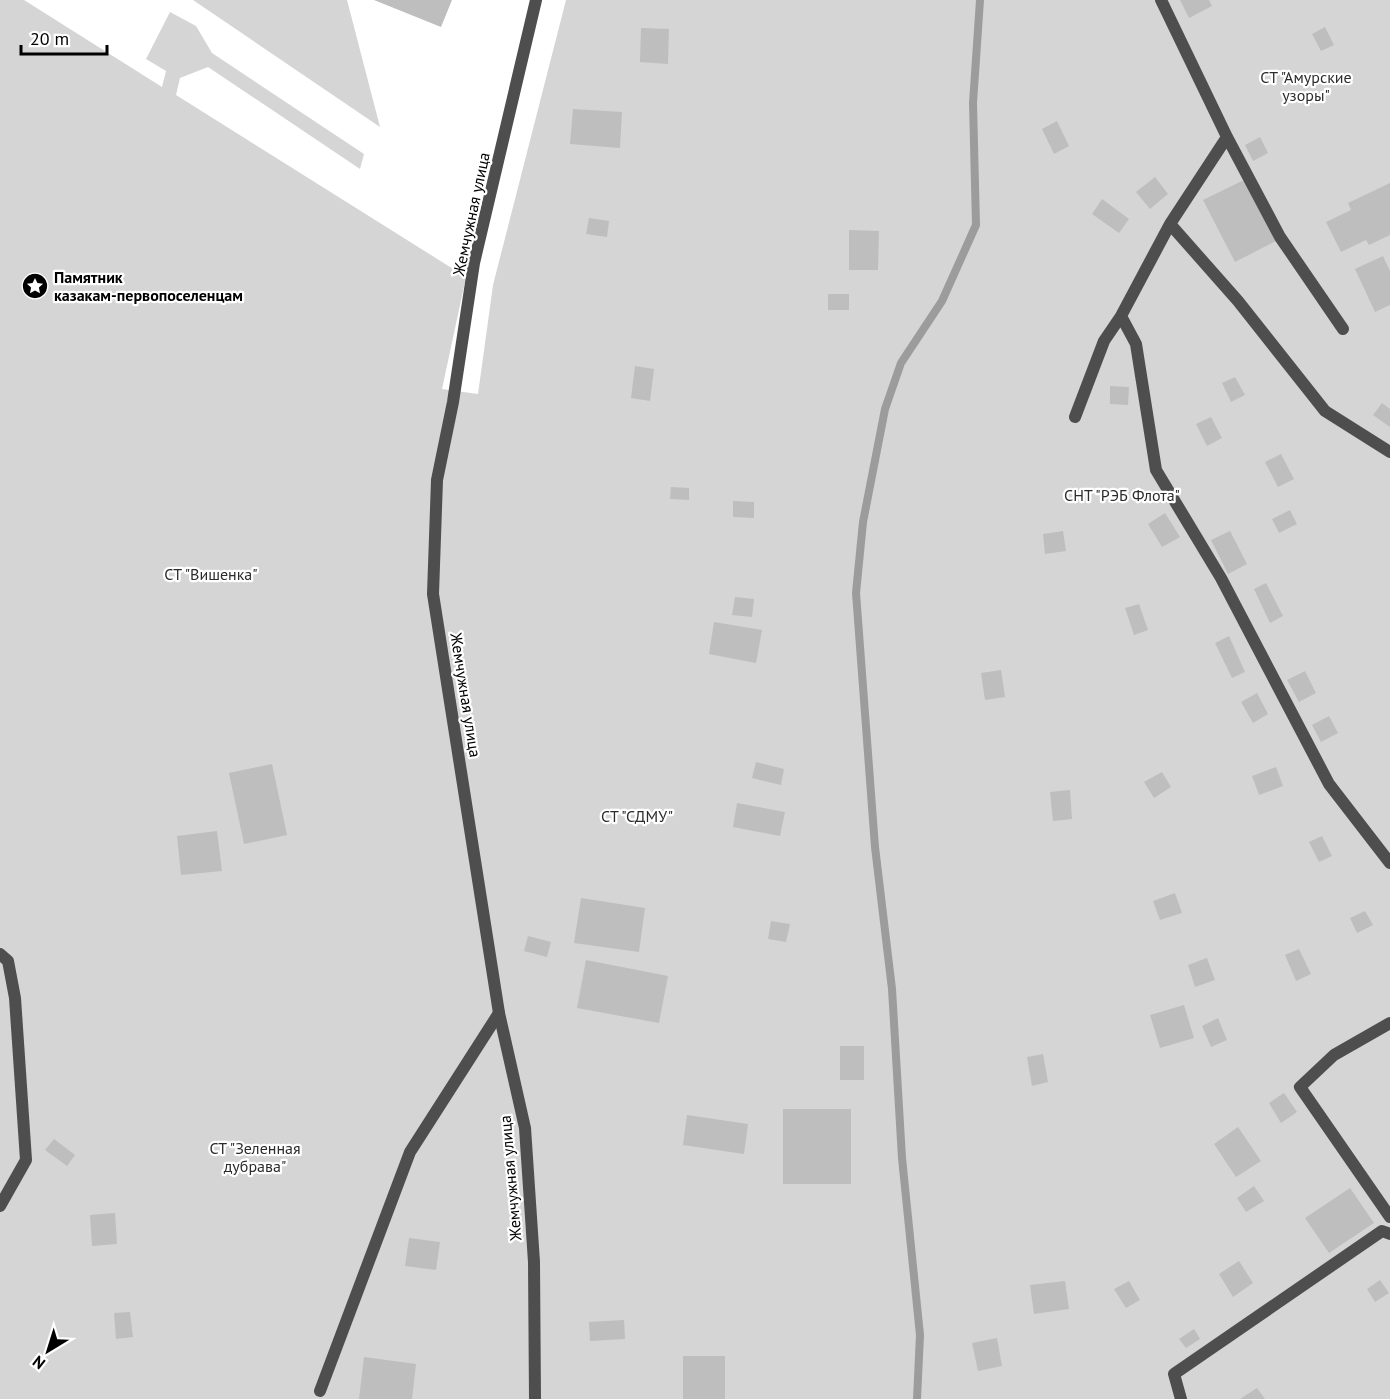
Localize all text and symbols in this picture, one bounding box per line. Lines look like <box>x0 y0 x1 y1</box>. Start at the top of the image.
scale bar <box>21 18 106 56</box>
text: 20 m <box>30 27 69 50</box>
park label: СТ "Амурские узоры" <box>1260 67 1352 105</box>
street label: Жемчужная улица <box>448 150 494 279</box>
place label: Памятник казакам-первопоселенцам <box>54 267 243 305</box>
place icon: Памятник казакам-первопоселенцам <box>20 271 50 301</box>
park label: СНТ "РЭБ Флота" <box>1064 485 1180 505</box>
park label: СТ "Вишенка" <box>164 564 258 584</box>
street label: Жемчужная улица <box>446 630 486 759</box>
park label: СТ "СДМУ" <box>601 806 673 826</box>
street label: Жемчужная улица <box>495 1114 526 1243</box>
park label: СТ "Зеленная дубрава" <box>209 1138 301 1176</box>
north arrow <box>18 1321 78 1381</box>
text: N <box>28 1352 49 1374</box>

